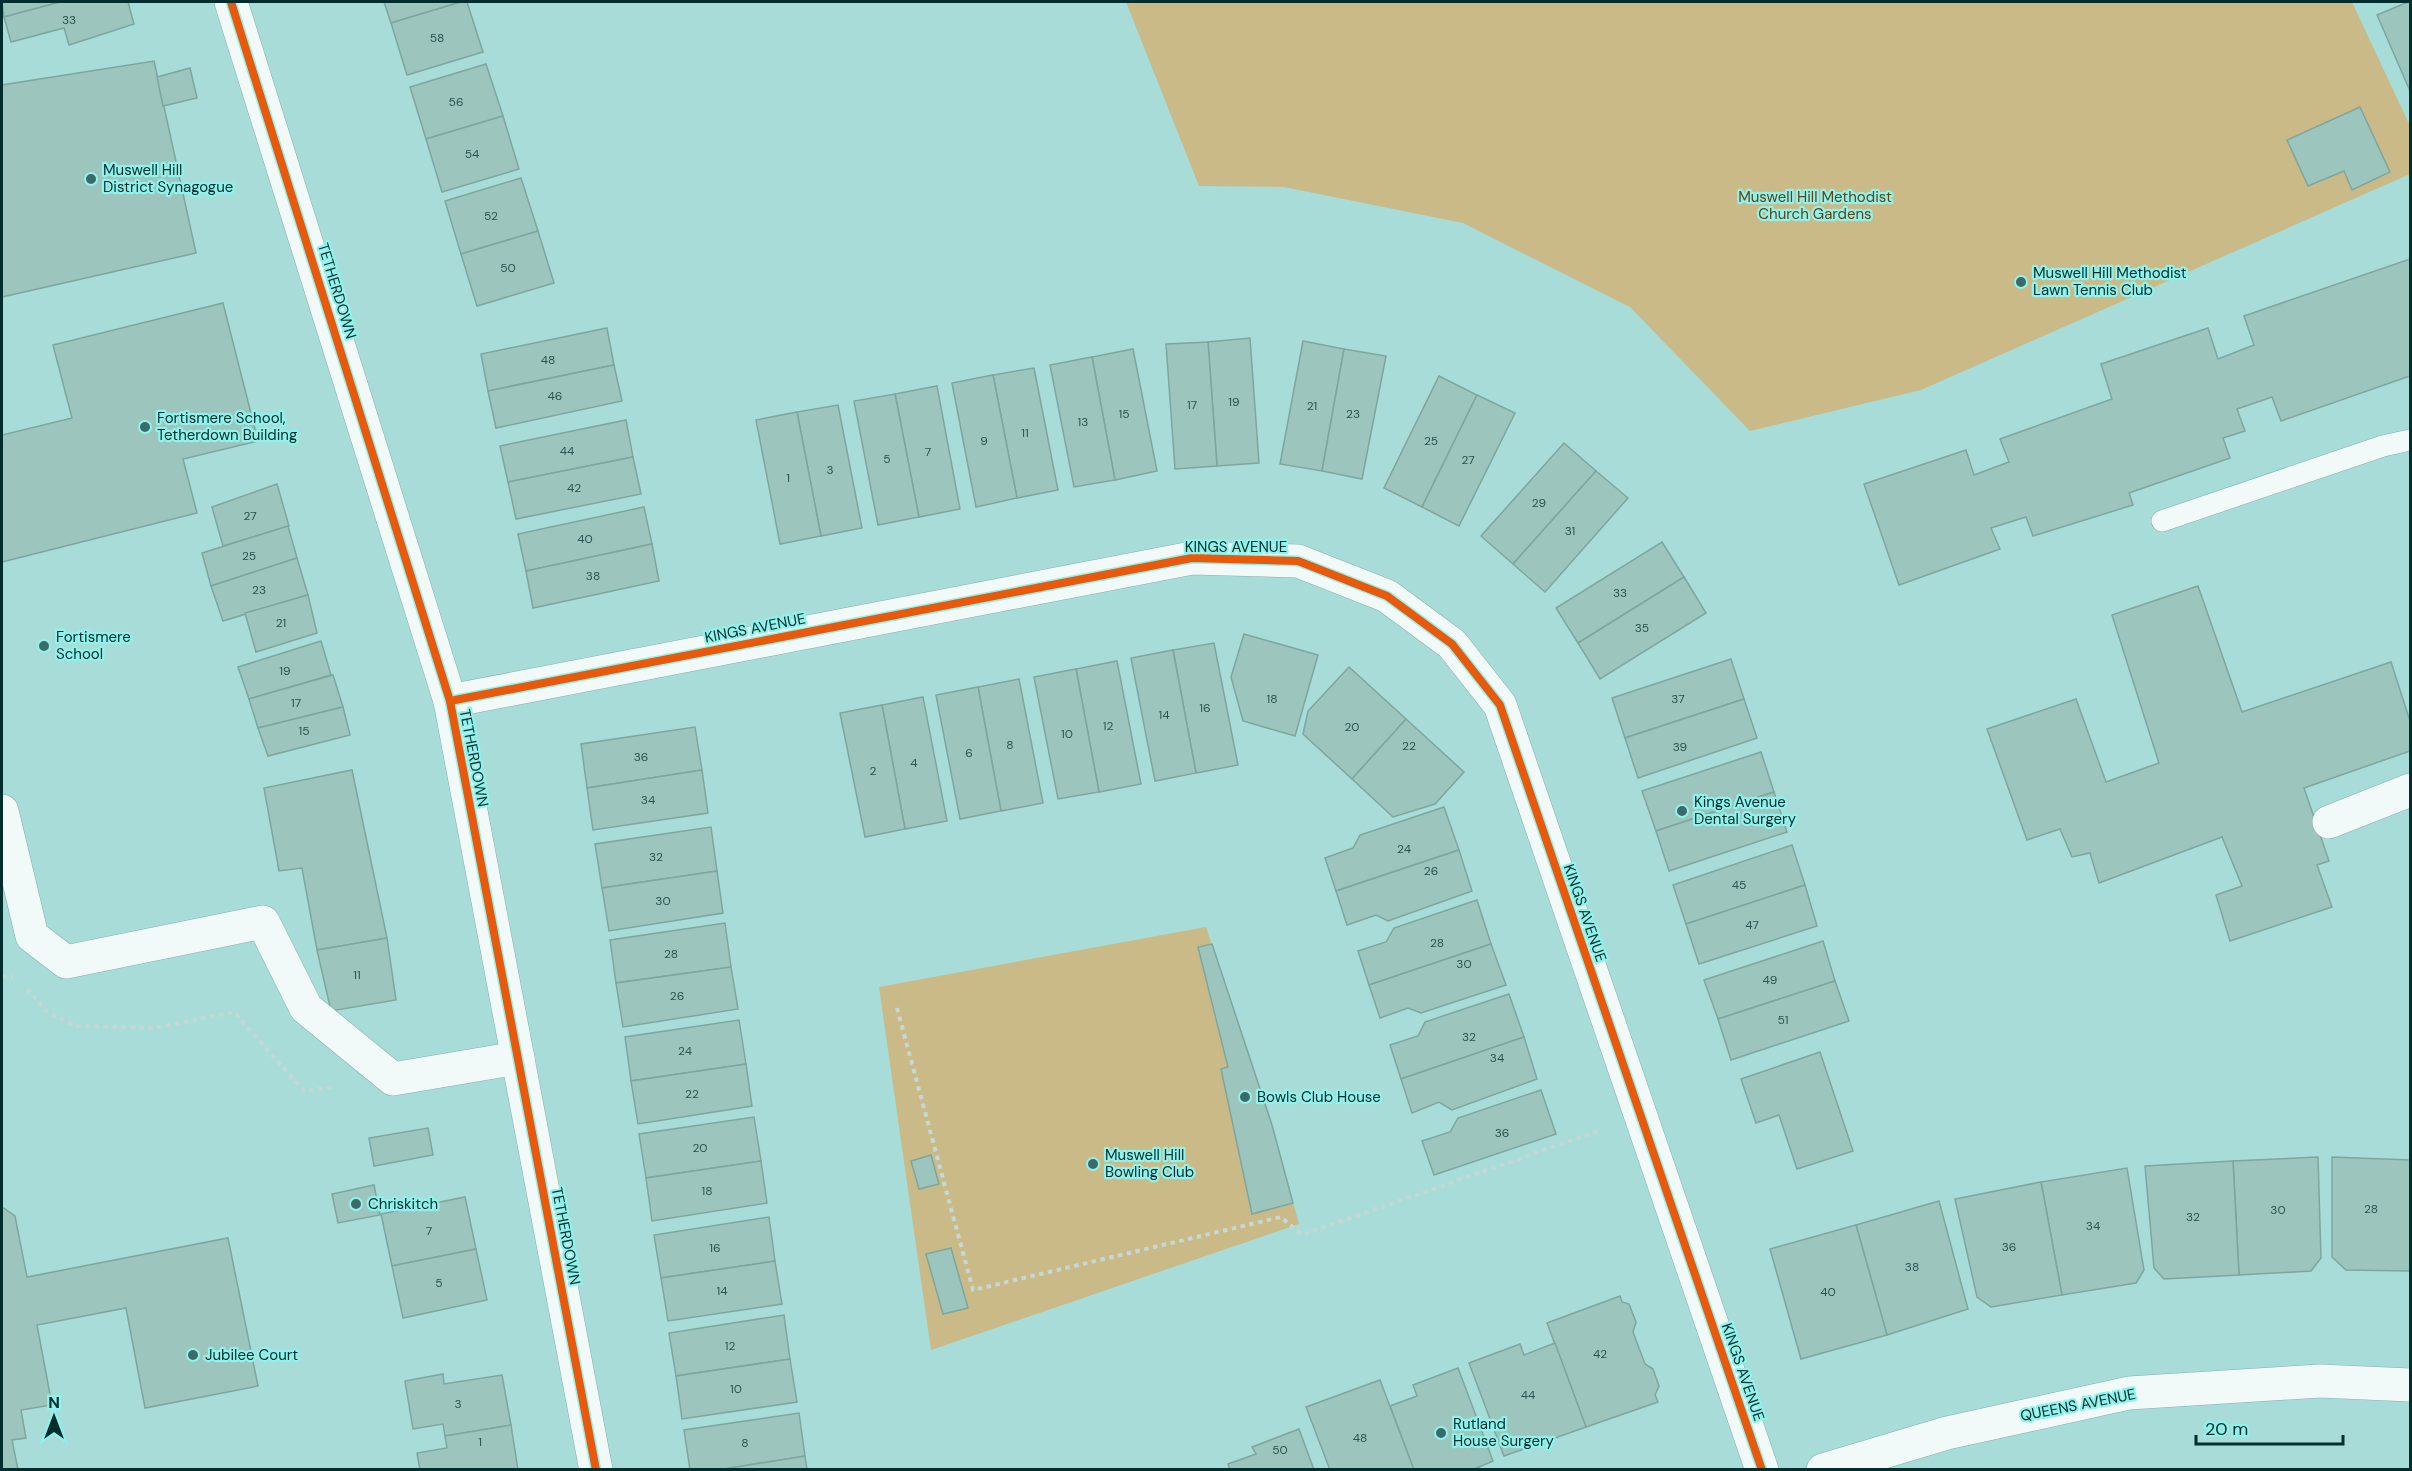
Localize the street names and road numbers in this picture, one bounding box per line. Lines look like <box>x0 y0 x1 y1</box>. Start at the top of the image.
street label: TETHERDOWN <box>313 241 361 341</box>
street label: KINGS AVENUE <box>1185 537 1287 557</box>
street label: KINGS AVENUE <box>703 608 807 648</box>
street label: TETHERDOWN <box>455 707 493 809</box>
street label: KINGS AVENUE <box>1559 861 1611 965</box>
street label: TETHERDOWN <box>547 1185 585 1287</box>
street label: KINGS AVENUE <box>1717 1320 1769 1424</box>
street label: QUEENS AVENUE <box>2019 1384 2137 1426</box>

